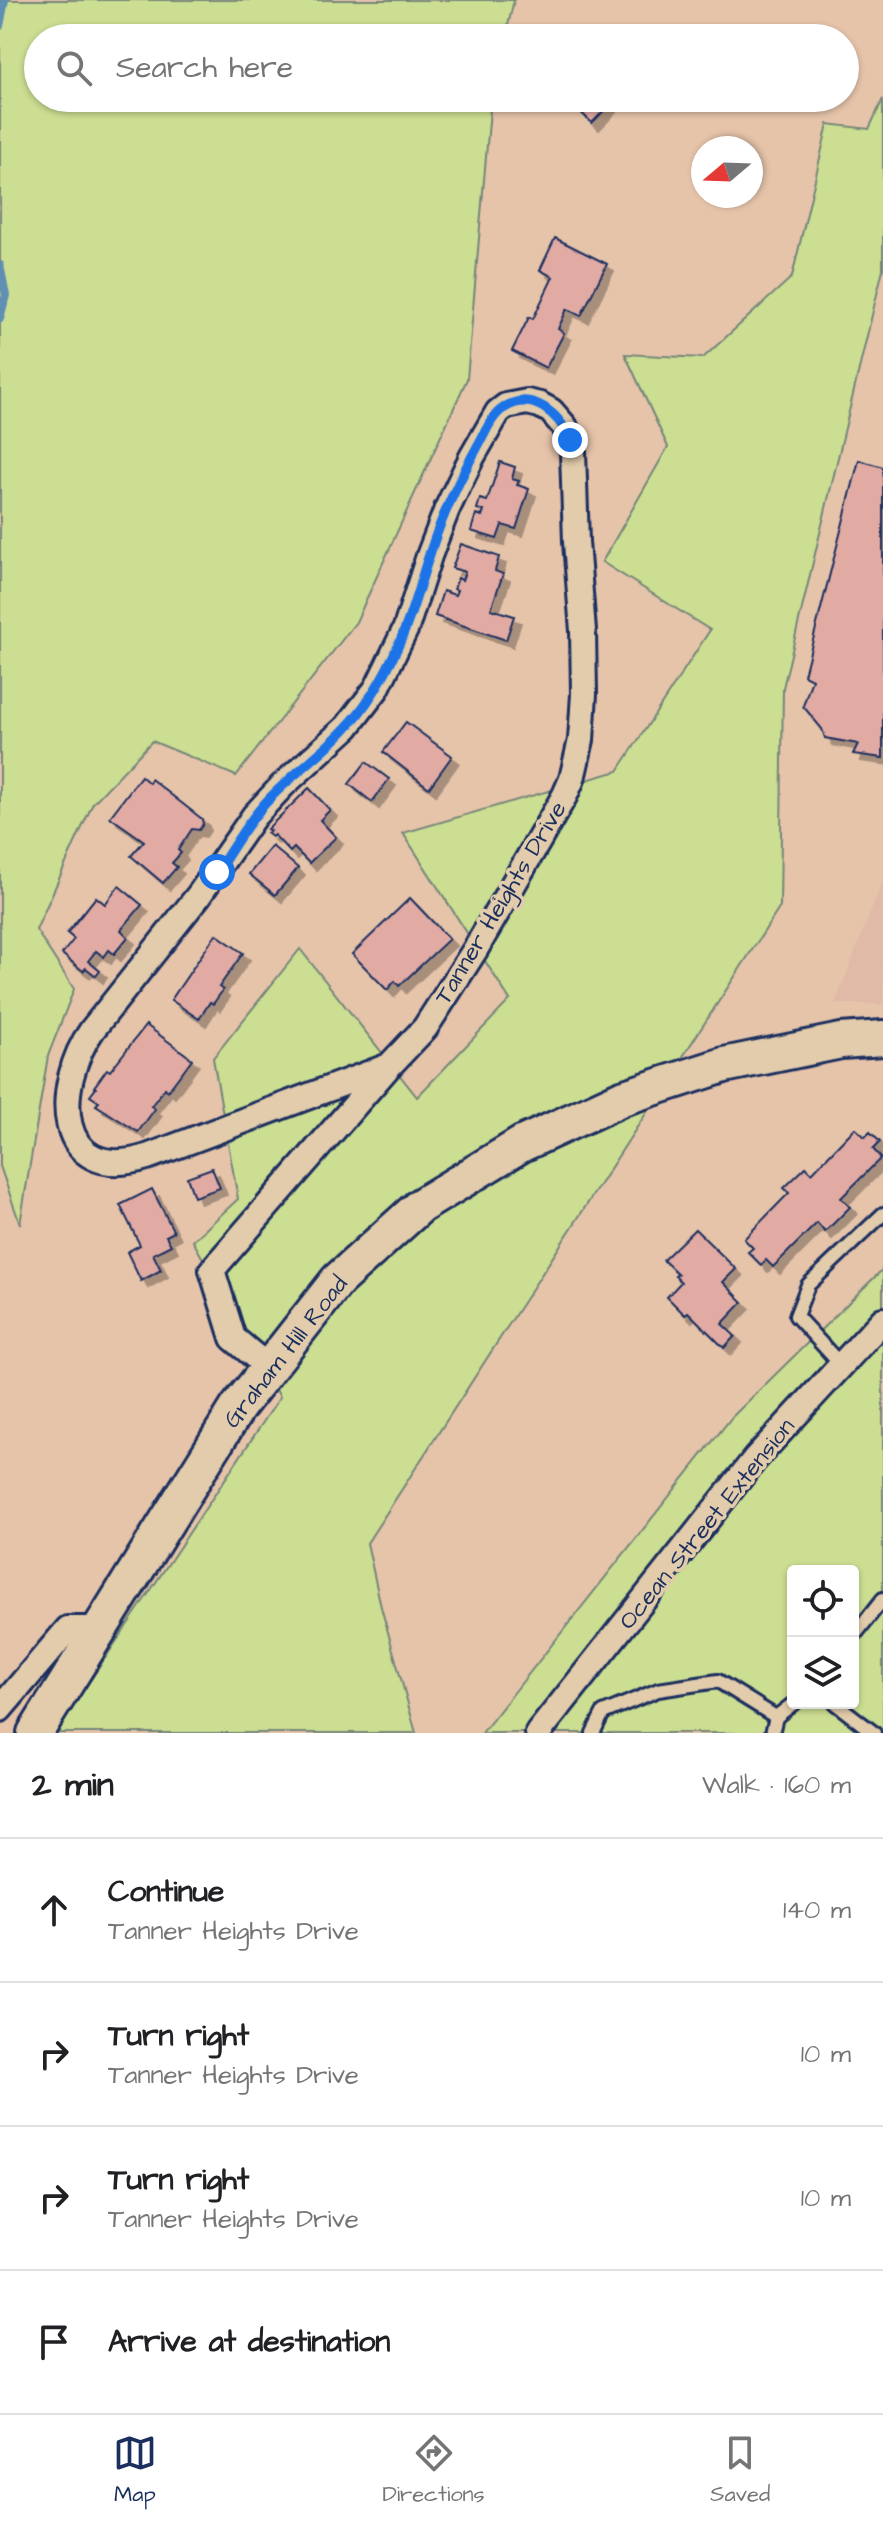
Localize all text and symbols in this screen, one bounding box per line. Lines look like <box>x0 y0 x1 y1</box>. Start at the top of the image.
search box <box>24 24 859 112</box>
icon: search <box>52 46 96 90</box>
text: Search here <box>116 47 293 89</box>
north arrow <box>691 136 763 208</box>
route end <box>552 422 588 458</box>
street label: Tanner Heights Drive <box>427 795 576 1012</box>
route start <box>199 854 235 890</box>
street label: Graham Hill Road <box>216 1269 356 1435</box>
street label: Ocean Street Extension <box>611 1411 803 1637</box>
map controls <box>787 1565 859 1709</box>
button: locate <box>787 1565 859 1637</box>
button: layers <box>787 1637 859 1709</box>
text: 2 min <box>32 1761 114 1809</box>
text: Walk · 160 m <box>702 1767 851 1803</box>
text: Continue <box>108 1871 224 1913</box>
icon: ahead <box>32 1888 76 1932</box>
text: 140 m <box>783 1892 851 1928</box>
text: Tanner Heights Drive <box>108 1913 359 1949</box>
text: Turn right <box>108 2015 249 2057</box>
icon: right <box>32 2032 76 2076</box>
text: 10 m <box>801 2036 851 2072</box>
text: Tanner Heights Drive <box>108 2057 359 2093</box>
text: Turn right <box>108 2159 249 2201</box>
icon: right <box>32 2176 76 2220</box>
text: 10 m <box>801 2180 851 2216</box>
text: Tanner Heights Drive <box>108 2201 359 2237</box>
icon: arrive <box>32 2320 76 2364</box>
text: Arrive at destination <box>108 2321 390 2363</box>
tab: Map <box>113 2431 157 2510</box>
tab: Directions <box>382 2431 485 2510</box>
tab: Saved <box>710 2431 770 2510</box>

